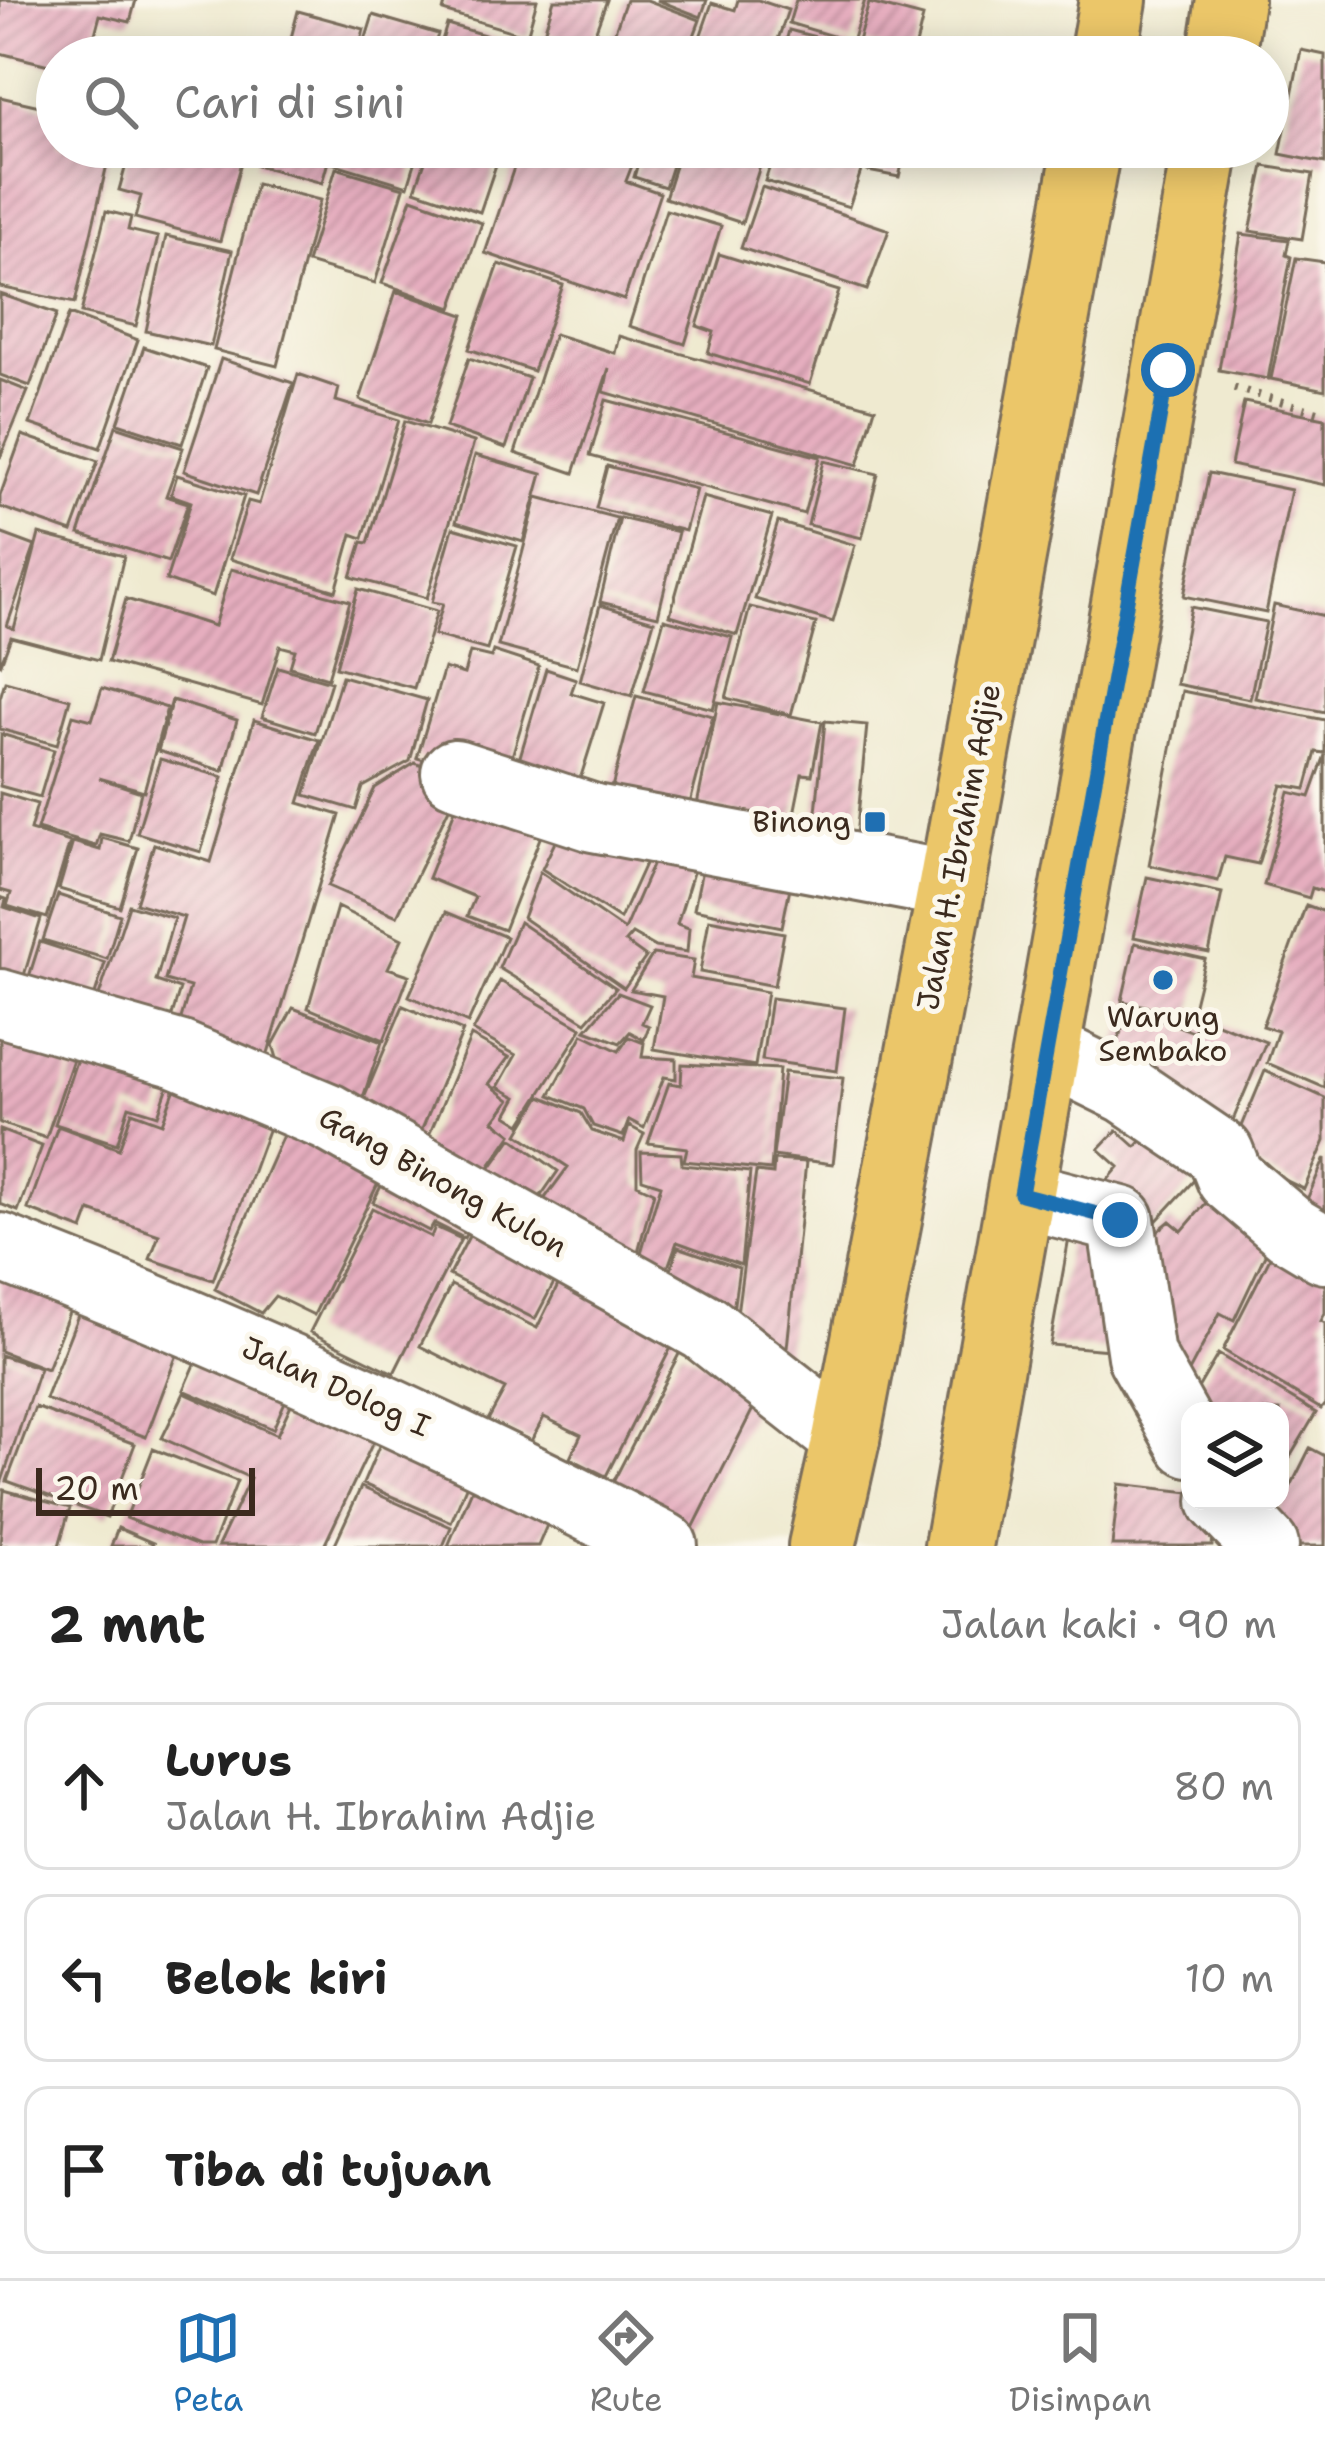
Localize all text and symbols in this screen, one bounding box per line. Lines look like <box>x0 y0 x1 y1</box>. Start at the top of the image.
search box <box>36 36 1289 168</box>
icon: search <box>78 69 144 135</box>
text: Cari di sini <box>174 72 406 132</box>
route start <box>1141 343 1195 397</box>
street label: Jalan H. Ibrahim Adjie <box>907 680 1010 1014</box>
place label: Binong <box>752 801 851 842</box>
marker: Binong <box>862 809 888 835</box>
marker: Warung Sembako <box>1150 967 1176 993</box>
place label: Warung Sembako <box>1099 996 1227 1071</box>
street label: Gang Binong Kulon <box>312 1096 575 1267</box>
route end <box>1093 1193 1147 1247</box>
street label: Jalan Dolog I <box>236 1327 437 1446</box>
map controls <box>1181 1402 1289 1510</box>
button: layers <box>1181 1402 1289 1510</box>
scale bar <box>36 1462 255 1515</box>
text: 20 m <box>54 1466 139 1511</box>
text: 2 mnt <box>48 1590 206 1658</box>
text: Jalan kaki · 90 m <box>940 1598 1277 1650</box>
text: Lurus <box>165 1730 292 1790</box>
icon: ahead <box>51 1753 117 1819</box>
text: 80 m <box>1173 1760 1274 1812</box>
text: Jalan H. Ibrahim Adjie <box>165 1790 596 1842</box>
icon: left <box>51 1945 117 2011</box>
text: Belok kiri <box>165 1948 388 2008</box>
text: 10 m <box>1185 1952 1274 2004</box>
icon: arrive <box>51 2137 117 2203</box>
text: Tiba di tujuan <box>165 2140 492 2200</box>
tab: Peta <box>173 2305 243 2422</box>
tab: Rute <box>590 2305 663 2422</box>
tab: Disimpan <box>1009 2305 1152 2422</box>

